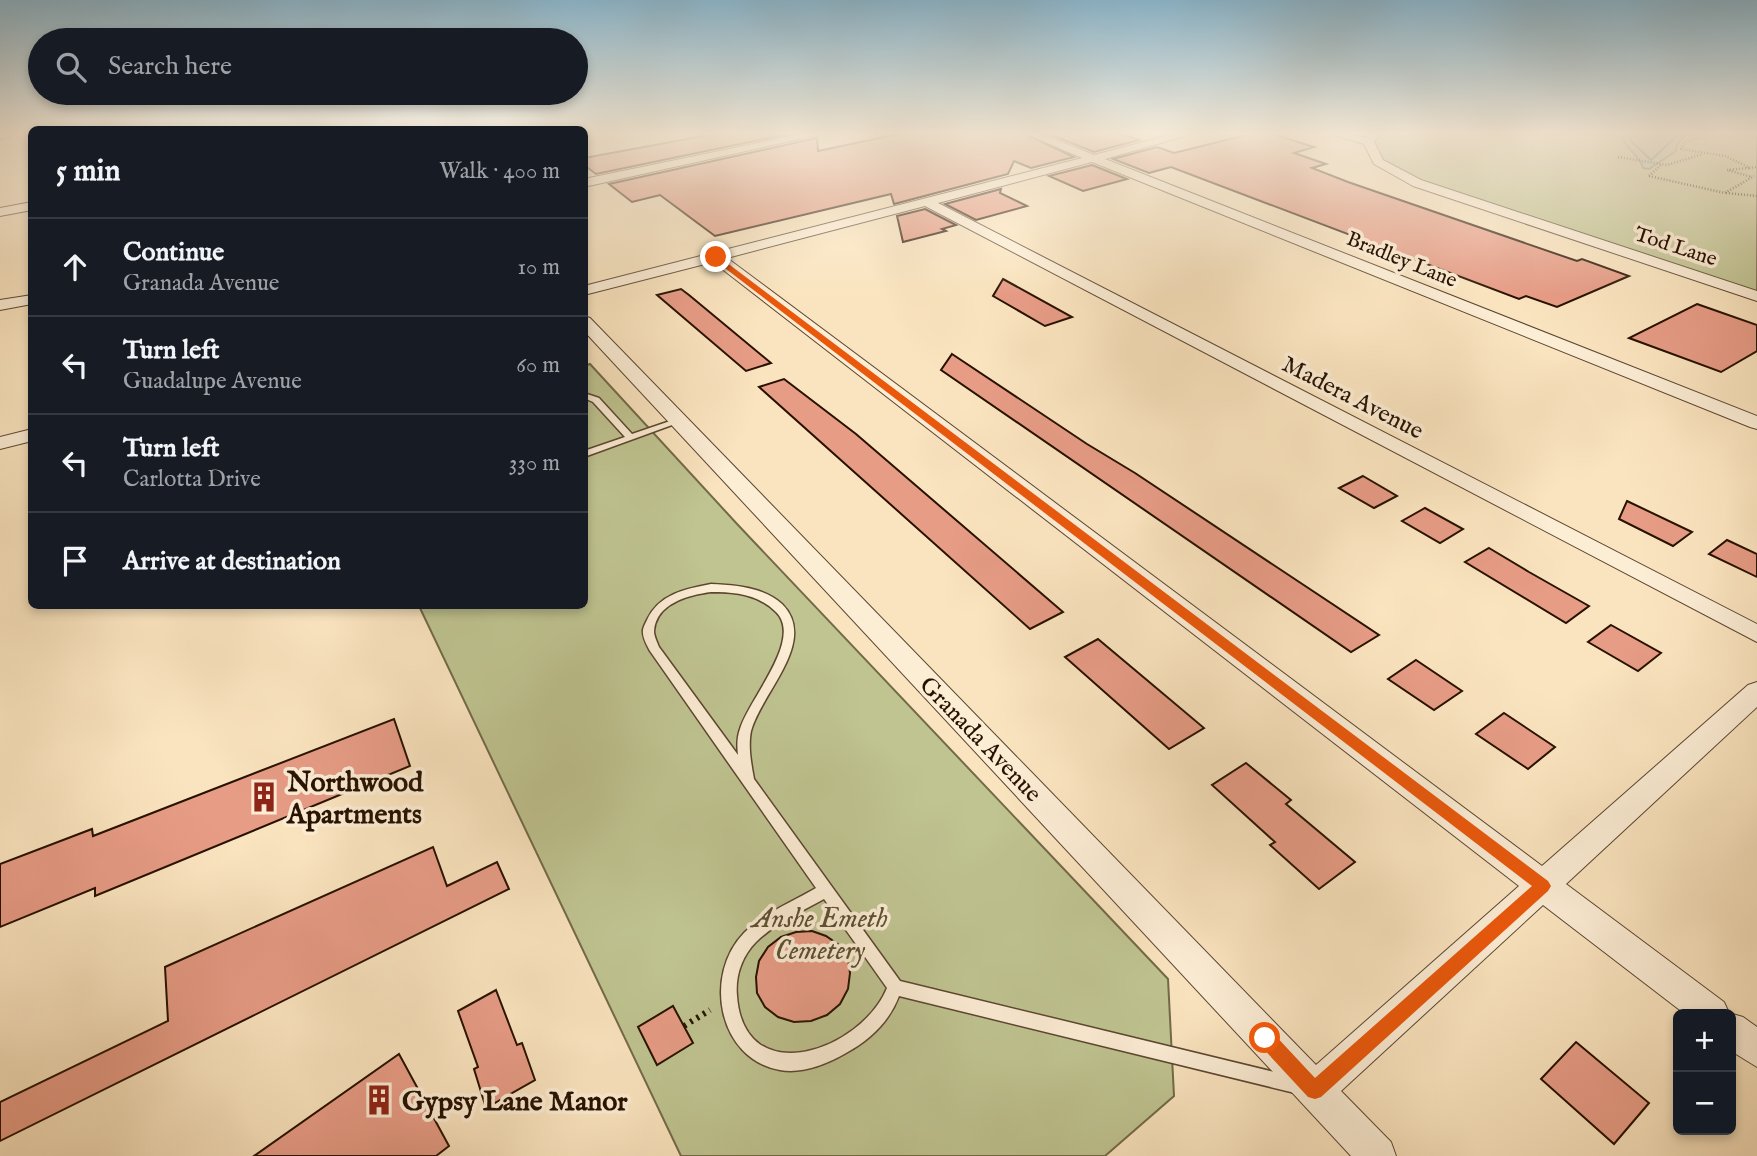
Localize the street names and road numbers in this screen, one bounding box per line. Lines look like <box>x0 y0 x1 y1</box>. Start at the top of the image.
street label: Tod Lane <box>1631 221 1721 274</box>
street label: Bradley Lane <box>1342 226 1461 295</box>
street label: Madera Avenue <box>1276 349 1428 447</box>
street label: Granada Avenue <box>912 671 1048 809</box>

